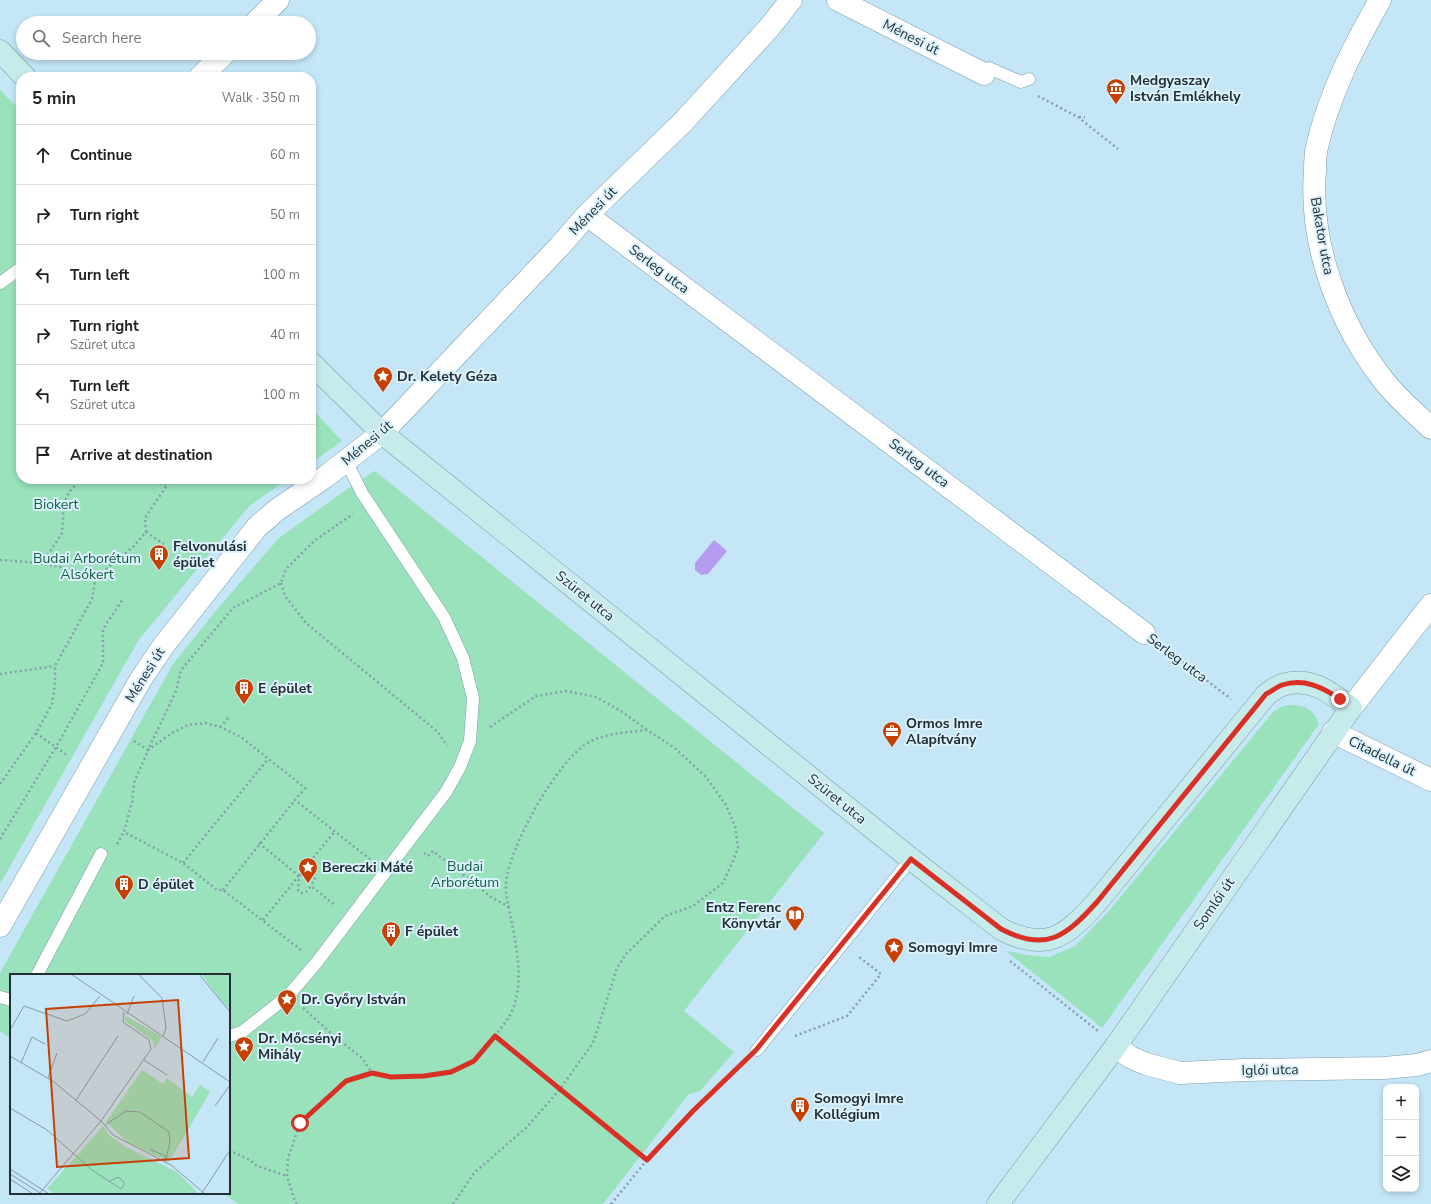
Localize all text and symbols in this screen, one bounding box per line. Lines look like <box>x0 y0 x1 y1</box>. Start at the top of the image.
street label: Ménesi út <box>879 15 943 59</box>
search box <box>16 16 316 60</box>
icon: search <box>30 27 52 49</box>
text: Search here <box>62 28 142 48</box>
place label: Medgyaszay István Emlékhely <box>1130 71 1241 106</box>
museum icon: Medgyaszay István Emlékhely <box>1105 77 1127 105</box>
text: 5 min <box>32 87 76 110</box>
text: Walk · 350 m <box>222 89 300 107</box>
icon: ahead <box>32 144 54 166</box>
text: Continue <box>70 145 132 165</box>
text: 60 m <box>270 146 300 164</box>
street label: Ménesi út <box>565 182 621 240</box>
street label: Bakator utca <box>1306 195 1338 277</box>
icon: right <box>32 204 54 226</box>
text: Turn right <box>70 205 139 225</box>
text: 50 m <box>270 206 300 224</box>
street label: Serleg utca <box>625 240 693 298</box>
icon: left <box>32 264 54 286</box>
text: Turn left <box>70 265 129 285</box>
text: 100 m <box>262 266 300 284</box>
text: Turn right <box>70 316 139 336</box>
icon: right <box>32 324 54 346</box>
text: 40 m <box>270 326 300 344</box>
text: Szüret utca <box>70 336 135 354</box>
place icon: Dr. Kelety Géza <box>372 365 394 393</box>
place label: Dr. Kelety Géza <box>397 367 497 386</box>
text: Turn left <box>70 376 129 396</box>
icon: left <box>32 384 54 406</box>
text: 100 m <box>262 386 300 404</box>
text: Szüret utca <box>70 396 135 414</box>
street label: Ménesi út <box>337 416 397 470</box>
street label: Serleg utca <box>885 434 953 492</box>
icon: arrive <box>32 444 54 466</box>
text: Arrive at destination <box>70 445 213 465</box>
park label: Biokert <box>33 495 79 514</box>
place label: Felvonulási épület <box>173 537 247 572</box>
building icon: Felvonulási épület <box>148 543 170 571</box>
park label: Budai Arborétum Alsókert <box>33 549 141 584</box>
street label: Szüret utca <box>552 566 618 626</box>
street label: Serleg utca <box>1143 629 1211 687</box>
street label: Ménesi út <box>121 644 169 706</box>
building icon: E épület <box>233 677 255 705</box>
place label: E épület <box>258 679 312 698</box>
route end <box>1331 690 1349 708</box>
place label: Ormos Imre Alapítvány <box>906 714 983 749</box>
office icon: Ormos Imre Alapítvány <box>881 720 903 748</box>
street label: Citadella út <box>1345 732 1419 781</box>
street label: Szüret utca <box>804 769 870 829</box>
place icon: Bereczki Máté <box>297 856 319 884</box>
park label: Budai Arborétum <box>431 857 499 892</box>
place label: Bereczki Máté <box>322 858 413 877</box>
building icon: D épület <box>113 873 135 901</box>
street label: Somlói út <box>1189 874 1239 934</box>
place label: D épület <box>138 875 194 894</box>
place label: Entz Ferenc Könyvtár <box>706 898 782 933</box>
library icon: Entz Ferenc Könyvtár <box>784 904 806 932</box>
building icon: F épület <box>380 920 402 948</box>
place label: F épület <box>405 922 459 941</box>
place icon: Somogyi Imre <box>883 936 905 964</box>
place label: Somogyi Imre <box>908 938 998 957</box>
inset map <box>10 974 230 1194</box>
place icon: Dr. Győry István <box>276 988 298 1016</box>
place label: Dr. Győry István <box>301 990 406 1009</box>
place label: Dr. Mőcsényi Mihály <box>258 1029 341 1064</box>
place icon: Dr. Mőcsényi Mihály <box>233 1035 255 1063</box>
street label: Iglói utca <box>1241 1060 1299 1080</box>
map controls <box>1383 1084 1419 1192</box>
button: + <box>1383 1084 1419 1120</box>
place label: Somogyi Imre Kollégium <box>814 1089 904 1124</box>
building icon: Somogyi Imre Kollégium <box>789 1095 811 1123</box>
route start <box>291 1114 309 1132</box>
button: − <box>1383 1120 1419 1156</box>
button: layers <box>1383 1156 1419 1192</box>

